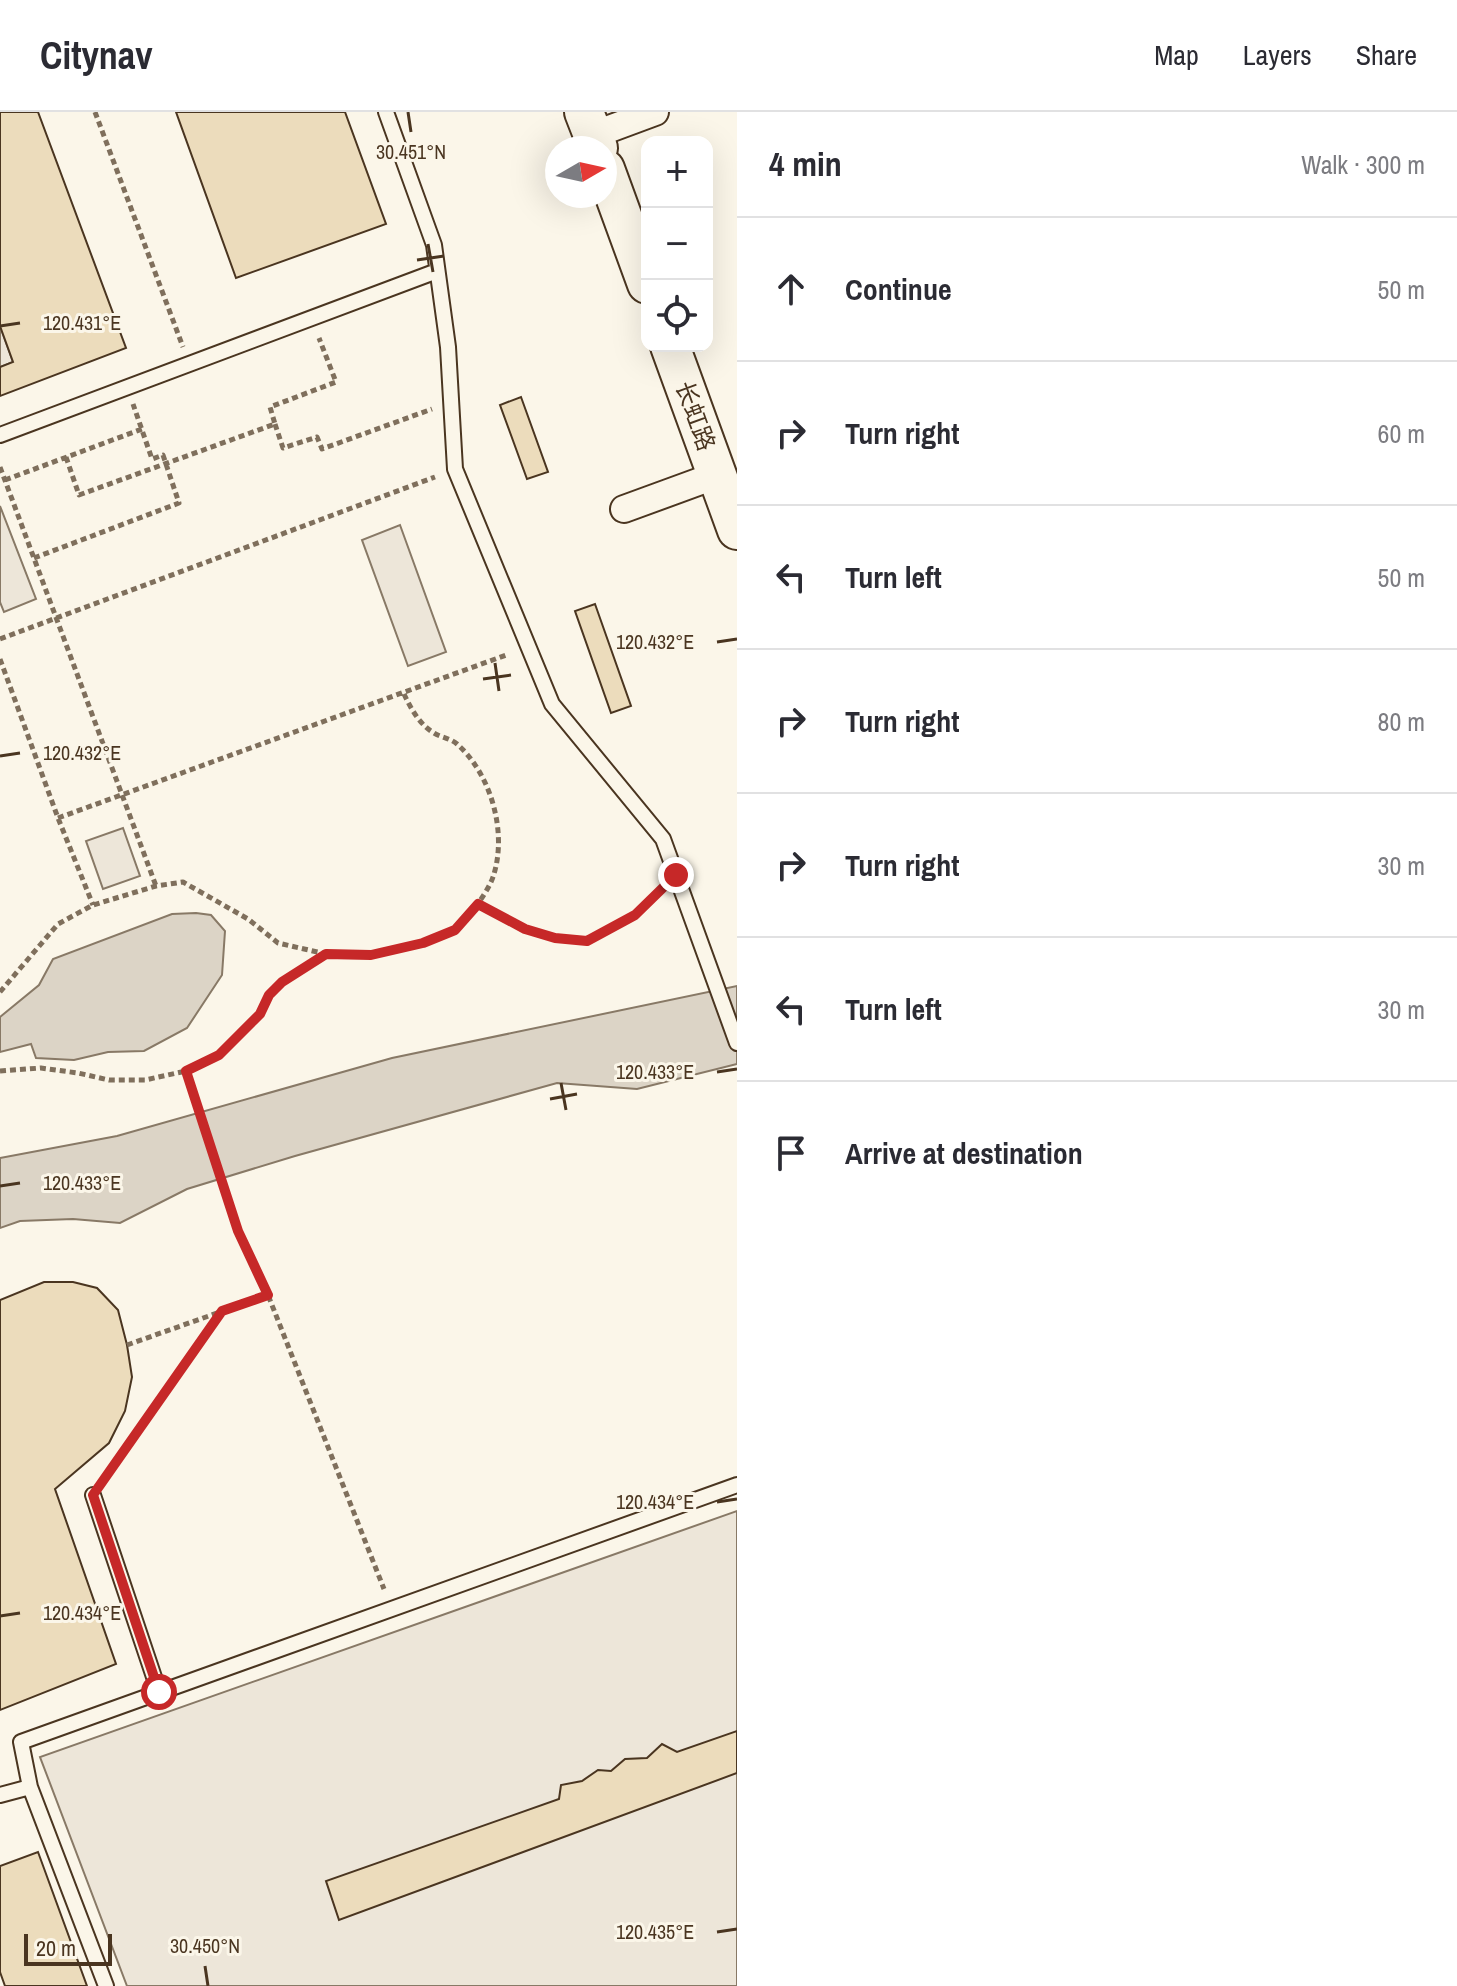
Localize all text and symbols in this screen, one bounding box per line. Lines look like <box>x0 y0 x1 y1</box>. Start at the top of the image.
text: Citynav <box>40 30 153 81</box>
text: Map <box>1154 36 1199 74</box>
text: Layers <box>1243 36 1312 74</box>
text: Share <box>1356 36 1417 74</box>
north arrow <box>545 136 617 208</box>
map controls <box>641 136 713 352</box>
button: + <box>641 136 713 208</box>
text: 30.451°N <box>376 138 446 165</box>
text: 4 min <box>769 141 842 187</box>
text: Walk · 300 m <box>1301 147 1425 182</box>
button: − <box>641 208 713 280</box>
icon: ahead <box>769 267 813 311</box>
text: Continue <box>845 269 952 309</box>
text: 50 m <box>1378 272 1425 307</box>
button: locate <box>641 280 713 352</box>
text: 120.431°E <box>43 309 121 336</box>
street label: 长虹路 <box>669 376 723 455</box>
icon: right <box>769 411 813 455</box>
text: Turn right <box>845 413 959 453</box>
text: 60 m <box>1378 416 1425 451</box>
icon: left <box>769 555 813 599</box>
text: Turn left <box>845 557 942 597</box>
text: 50 m <box>1378 560 1425 595</box>
text: 120.432°E <box>616 628 694 655</box>
icon: right <box>769 699 813 743</box>
text: Turn right <box>845 701 959 741</box>
text: 80 m <box>1378 704 1425 739</box>
text: 120.432°E <box>43 739 121 766</box>
icon: right <box>769 843 813 887</box>
text: Turn right <box>845 845 959 885</box>
text: 30 m <box>1378 848 1425 883</box>
route end <box>658 857 694 893</box>
icon: left <box>769 987 813 1031</box>
text: Turn left <box>845 989 942 1029</box>
text: 30 m <box>1378 992 1425 1027</box>
text: 120.433°E <box>616 1058 694 1085</box>
icon: arrive <box>769 1131 813 1175</box>
text: Arrive at destination <box>845 1133 1083 1173</box>
text: 120.433°E <box>43 1169 121 1196</box>
text: 120.434°E <box>616 1488 694 1515</box>
text: 120.434°E <box>43 1599 121 1626</box>
route start <box>141 1674 177 1710</box>
text: 120.435°E <box>616 1918 694 1945</box>
scale bar <box>24 1930 112 1966</box>
text: 30.450°N <box>170 1932 240 1959</box>
text: 20 m <box>36 1933 76 1963</box>

